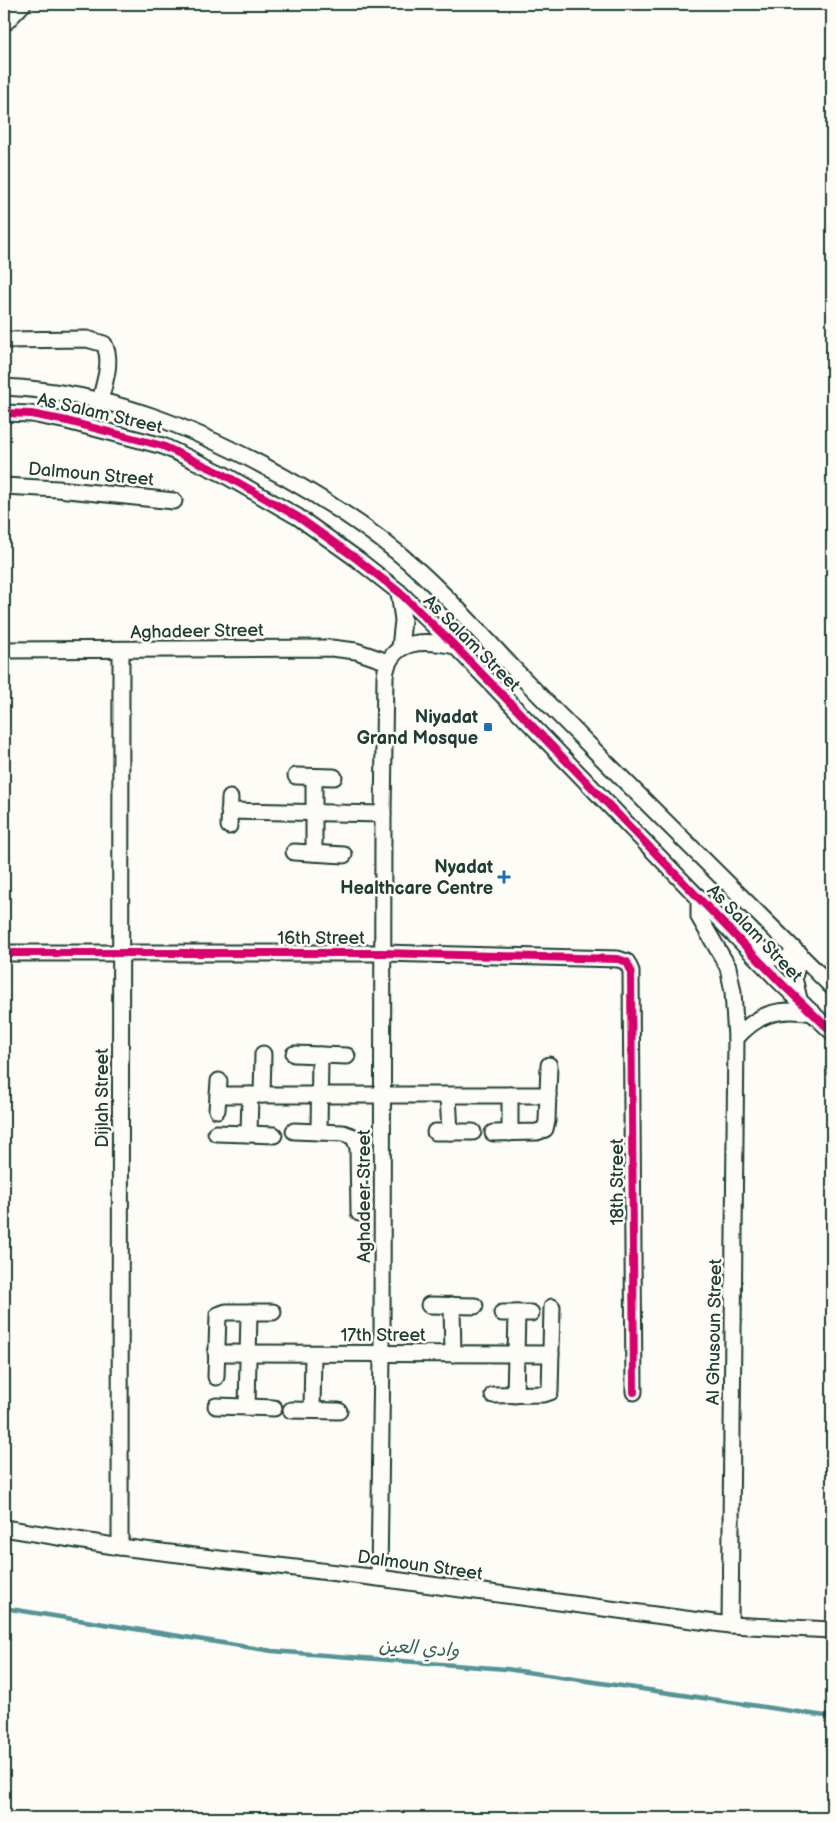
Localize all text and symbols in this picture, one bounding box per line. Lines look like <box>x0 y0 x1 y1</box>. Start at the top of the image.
street label: As Salam Street <box>35 389 165 438</box>
street label: Dalmoun Street <box>27 459 155 490</box>
street label: As Salam Street <box>419 591 525 696</box>
street label: Aghadeer Street <box>130 620 264 643</box>
place label: Niyadat Grand Mosque <box>357 707 478 749</box>
marker: Niyadat Grand Mosque <box>482 721 494 733</box>
place label: Nyadat Healthcare Centre <box>340 857 493 899</box>
marker: Nyadat Healthcare Centre <box>497 870 511 884</box>
street label: As Salam Street <box>703 880 807 987</box>
street label: 16th Street <box>277 928 365 949</box>
street label: Dijlah Street <box>92 1048 113 1148</box>
street label: Aghadeer Street <box>354 1129 375 1263</box>
street label: 18th Street <box>607 1138 628 1225</box>
street label: Al Ghusoun Street <box>703 1258 726 1405</box>
street label: 17th Street <box>340 1325 426 1346</box>
street label: Dalmoun Street <box>356 1546 484 1585</box>
water label: وادي العين <box>378 1634 460 1664</box>

